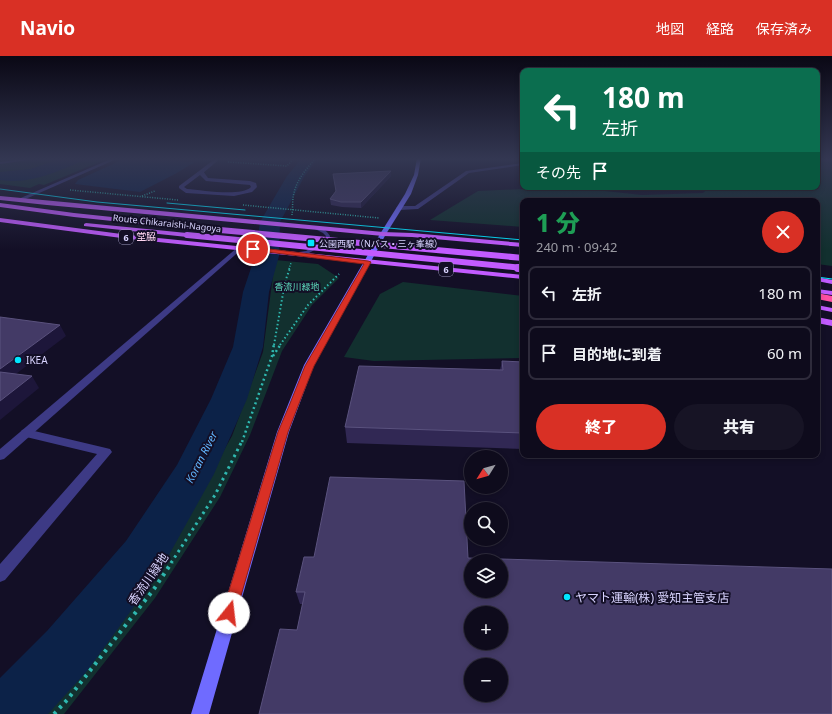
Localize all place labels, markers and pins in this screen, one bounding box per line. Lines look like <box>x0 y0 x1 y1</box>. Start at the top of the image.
pin <box>236 232 270 266</box>
place label: 公園西駅（Nバス・三ヶ峯線） <box>319 237 443 250</box>
marker: 公園西駅（Nバス・三ヶ峯線） <box>306 238 316 248</box>
place label: IKEA <box>26 353 48 367</box>
marker: IKEA <box>13 355 23 365</box>
place label: ヤマト運輸(株) 愛知主管支店 <box>575 589 729 606</box>
marker: ヤマト運輸(株) 愛知主管支店 <box>562 592 572 602</box>

